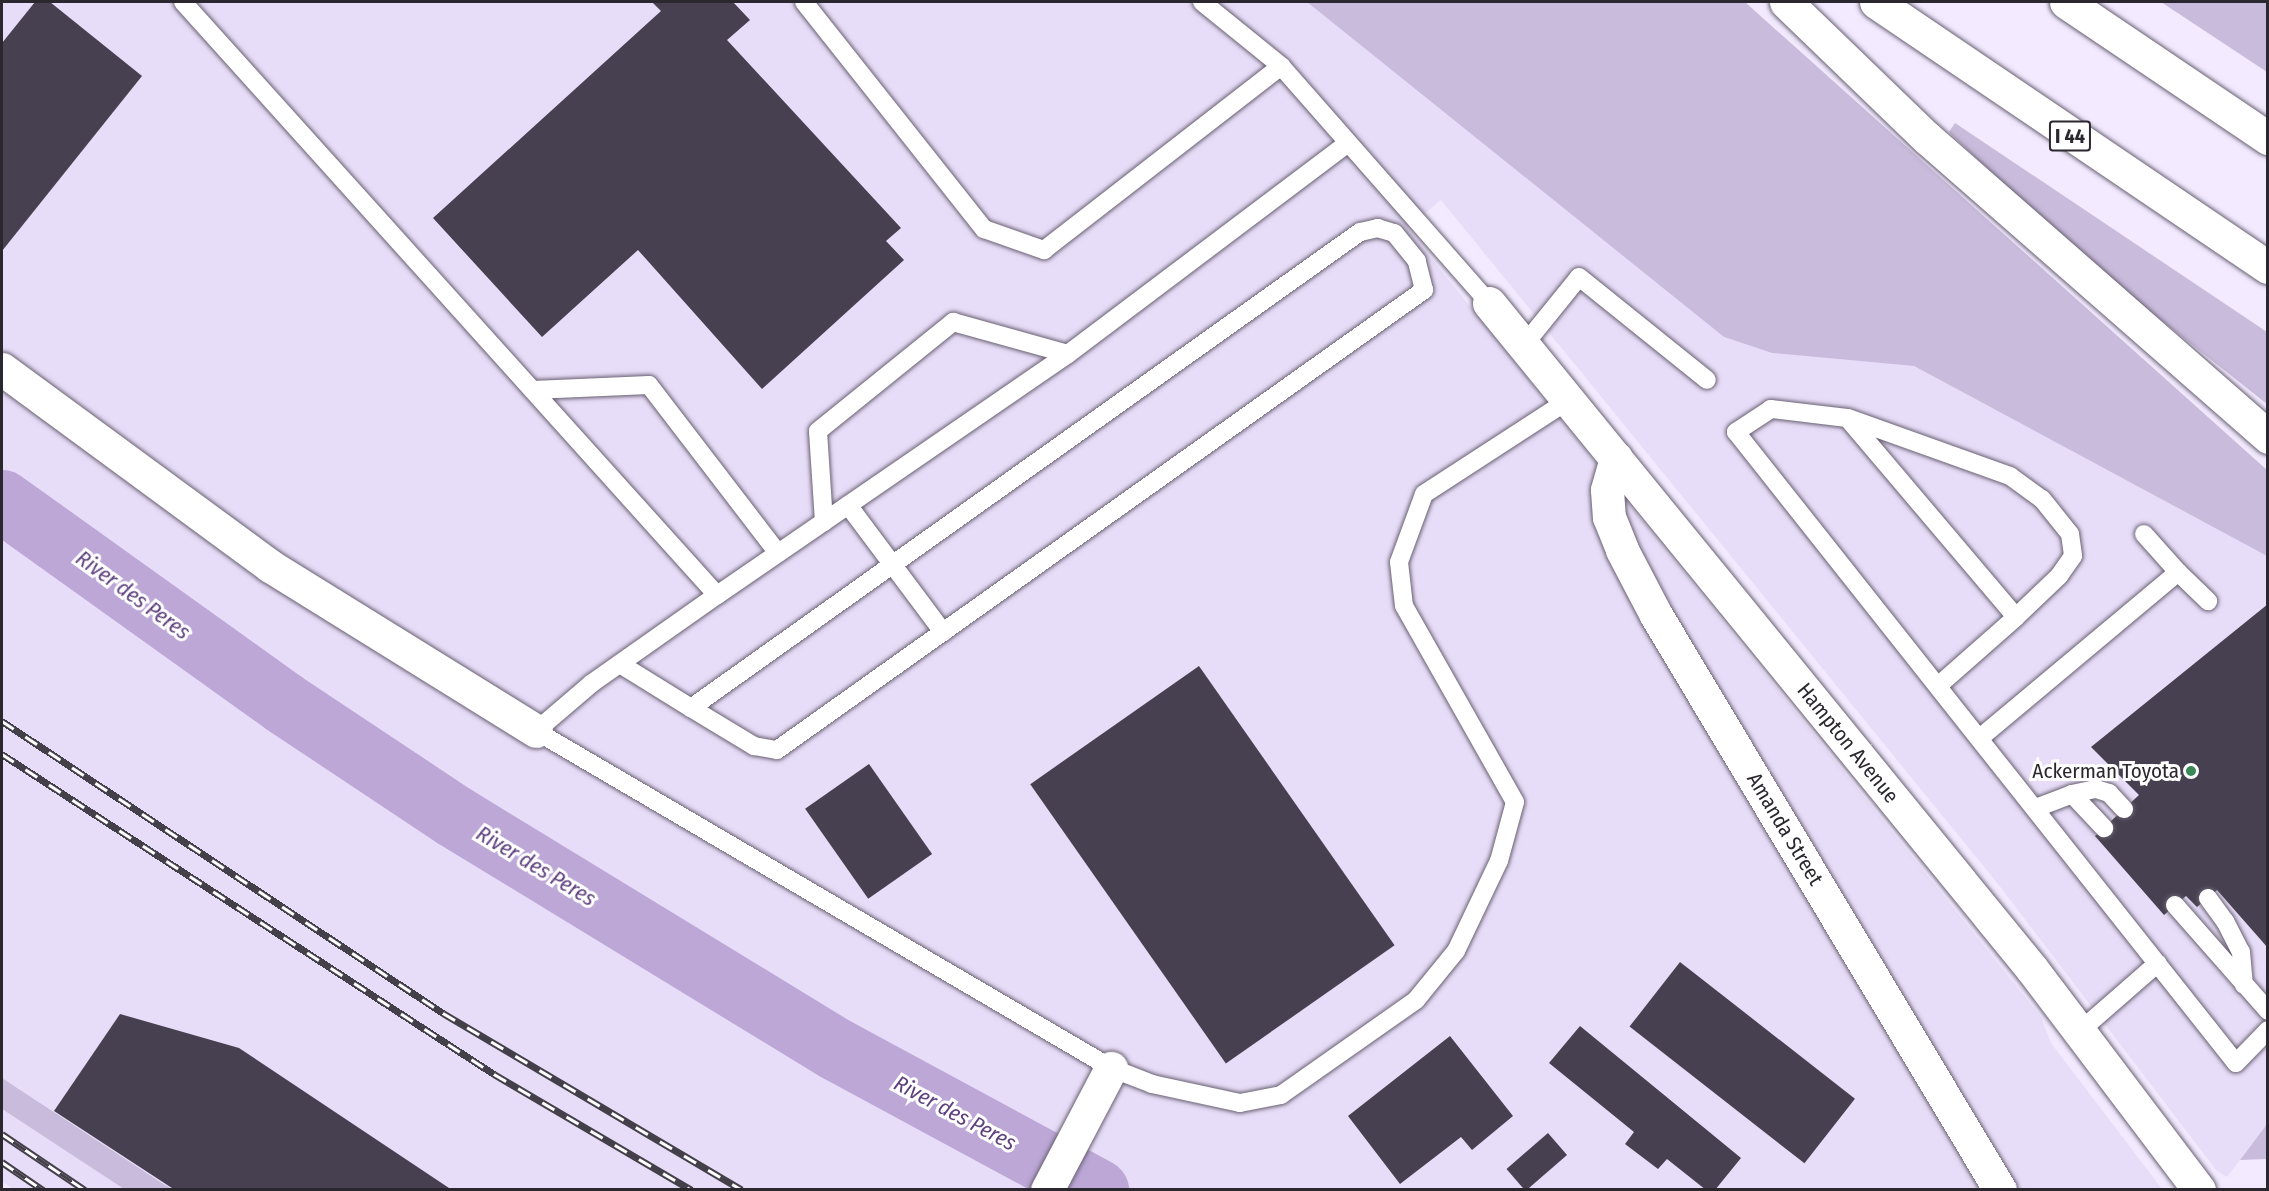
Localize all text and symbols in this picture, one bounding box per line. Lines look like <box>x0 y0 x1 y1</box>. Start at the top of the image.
road number: I 44 <box>2048 119 2092 153</box>
water label: River des Peres <box>71 545 195 645</box>
street label: Hampton Avenue <box>1792 678 1904 808</box>
place label: Ackerman Toyota <box>2032 758 2179 784</box>
marker: Ackerman Toyota <box>2184 764 2198 778</box>
street label: Amanda Street <box>1742 768 1828 890</box>
water label: River des Peres <box>472 820 600 912</box>
water label: River des Peres <box>889 1070 1021 1156</box>

